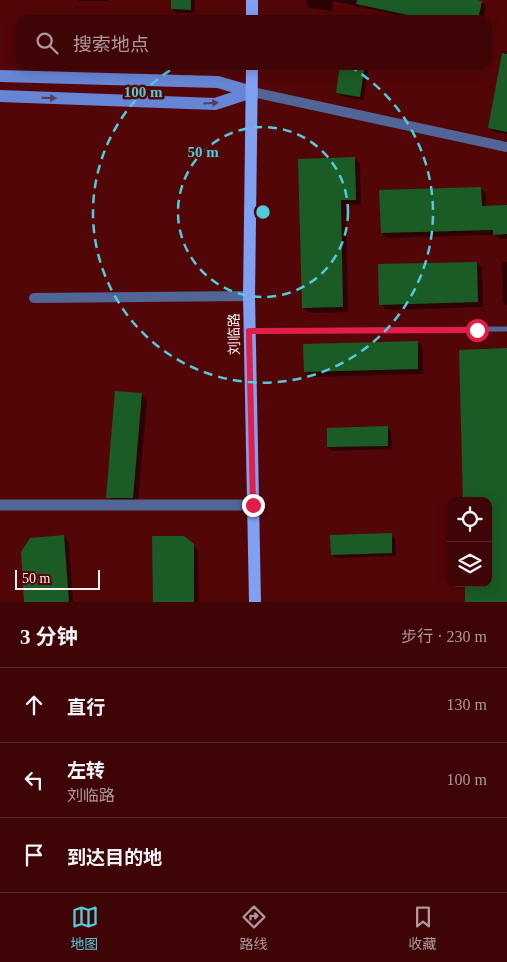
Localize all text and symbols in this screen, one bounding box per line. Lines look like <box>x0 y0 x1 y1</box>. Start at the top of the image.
search box <box>15 15 492 70</box>
icon: search <box>33 29 61 57</box>
text: 搜索地点 <box>73 34 149 55</box>
text: 100 m <box>124 84 163 100</box>
one-way arrow <box>41 94 57 102</box>
one-way arrow <box>203 98 219 106</box>
text: 50 m <box>187 144 219 160</box>
centre of rings <box>254 203 272 221</box>
street label: 刘临路 <box>226 313 242 355</box>
route start <box>466 319 489 342</box>
route end <box>242 494 265 517</box>
map controls <box>447 497 492 587</box>
button: locate <box>447 497 492 542</box>
button: layers <box>447 542 492 587</box>
scale bar <box>15 567 100 590</box>
text: 50 m <box>22 571 50 586</box>
text: 3 分钟 <box>20 625 78 649</box>
text: 步行 · 230 m <box>401 628 487 645</box>
icon: ahead <box>20 691 48 719</box>
text: 130 m <box>447 696 487 713</box>
text: 直行 <box>67 697 105 718</box>
text: 左转 <box>67 760 105 781</box>
icon: left <box>20 766 48 794</box>
text: 100 m <box>447 771 487 788</box>
text: 刘临路 <box>67 787 115 804</box>
icon: arrive <box>20 841 48 869</box>
text: 到达目的地 <box>67 847 162 868</box>
tab: 地图 <box>71 903 99 953</box>
tab: 路线 <box>240 903 268 953</box>
tab: 收藏 <box>409 903 437 953</box>

